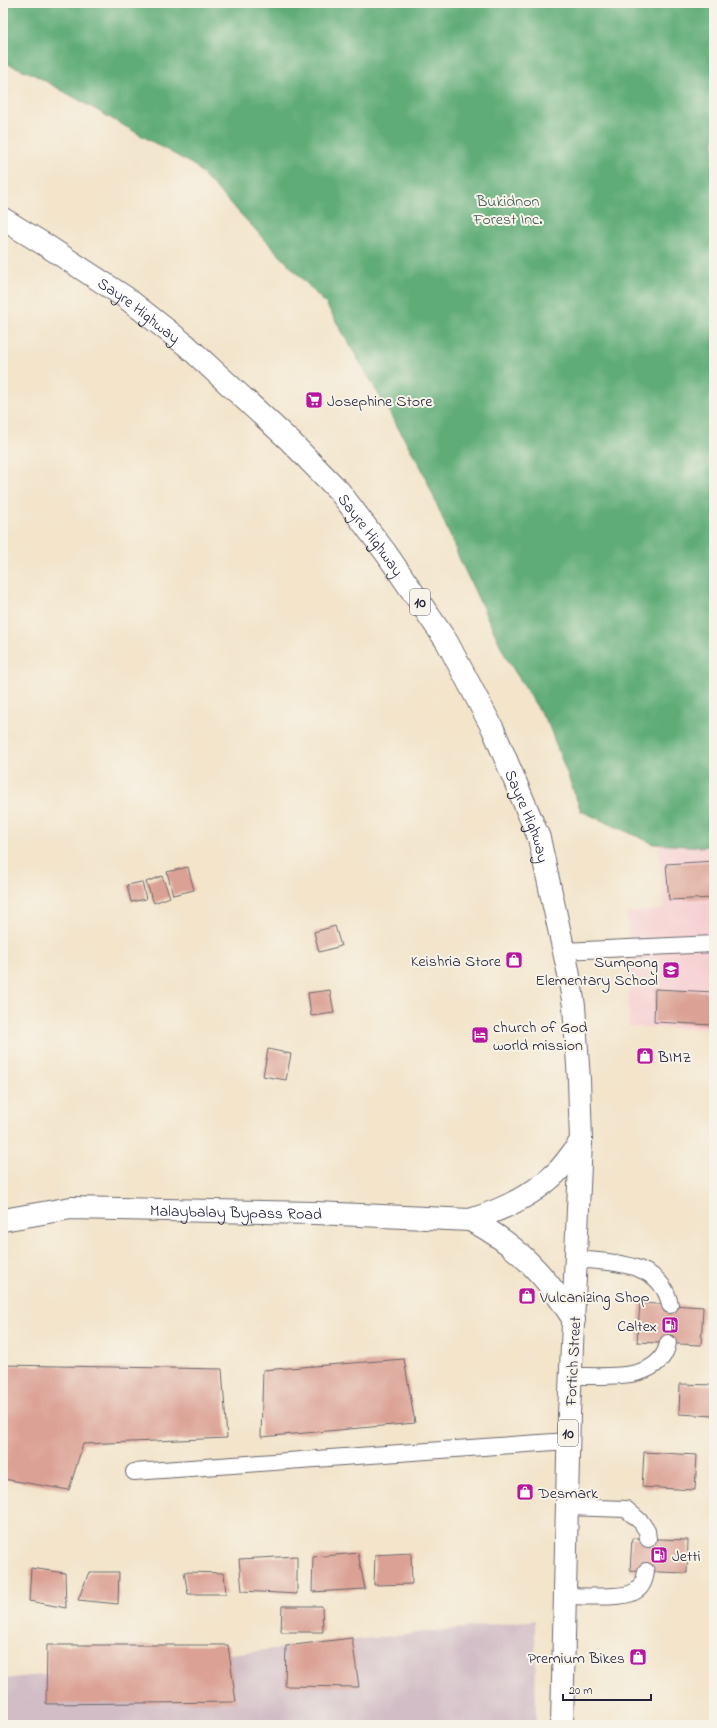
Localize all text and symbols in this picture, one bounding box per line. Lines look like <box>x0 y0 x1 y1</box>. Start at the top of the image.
park label: Bukidnon Forest Inc. <box>473 190 542 232</box>
street label: Sayre Highway <box>92 272 185 350</box>
supermarket icon: Josephine Store <box>304 390 324 410</box>
place label: Josephine Store <box>327 390 433 414</box>
street label: Sayre Highway <box>331 489 409 582</box>
road number: 10 <box>410 589 430 615</box>
street label: Sayre Highway <box>497 766 554 865</box>
place label: Keishria Store <box>411 950 502 974</box>
shop icon: Keishria Store <box>504 950 524 970</box>
place label: Sumpong Elementary School <box>535 951 658 993</box>
school or university icon: Sumpong Elementary School <box>661 960 681 980</box>
place label: church of God world mission <box>493 1016 588 1058</box>
hotel icon: church of God world mission <box>470 1025 490 1045</box>
shop icon: BIMZ <box>635 1046 655 1066</box>
place label: BIMZ <box>657 1046 691 1070</box>
street label: Malaybalay Bypass Road <box>150 1200 322 1227</box>
shop icon: Vulcanizing Shop <box>517 1286 537 1306</box>
place label: Vulcanizing Shop <box>539 1286 650 1310</box>
street label: Fortich Street <box>560 1315 588 1407</box>
place label: Caltex <box>617 1315 657 1339</box>
fuel station icon: Caltex <box>660 1315 680 1335</box>
road number: 10 <box>558 1420 578 1446</box>
shop icon: Desmark <box>515 1482 535 1502</box>
place label: Desmark <box>537 1482 599 1506</box>
fuel station icon: Jetti <box>649 1545 669 1565</box>
place label: Jetti <box>672 1545 701 1569</box>
place label: Premium Bikes <box>528 1647 625 1671</box>
shop icon: Premium Bikes <box>628 1647 648 1667</box>
scale bar <box>563 1676 651 1702</box>
text: 20 m <box>569 1682 592 1700</box>

